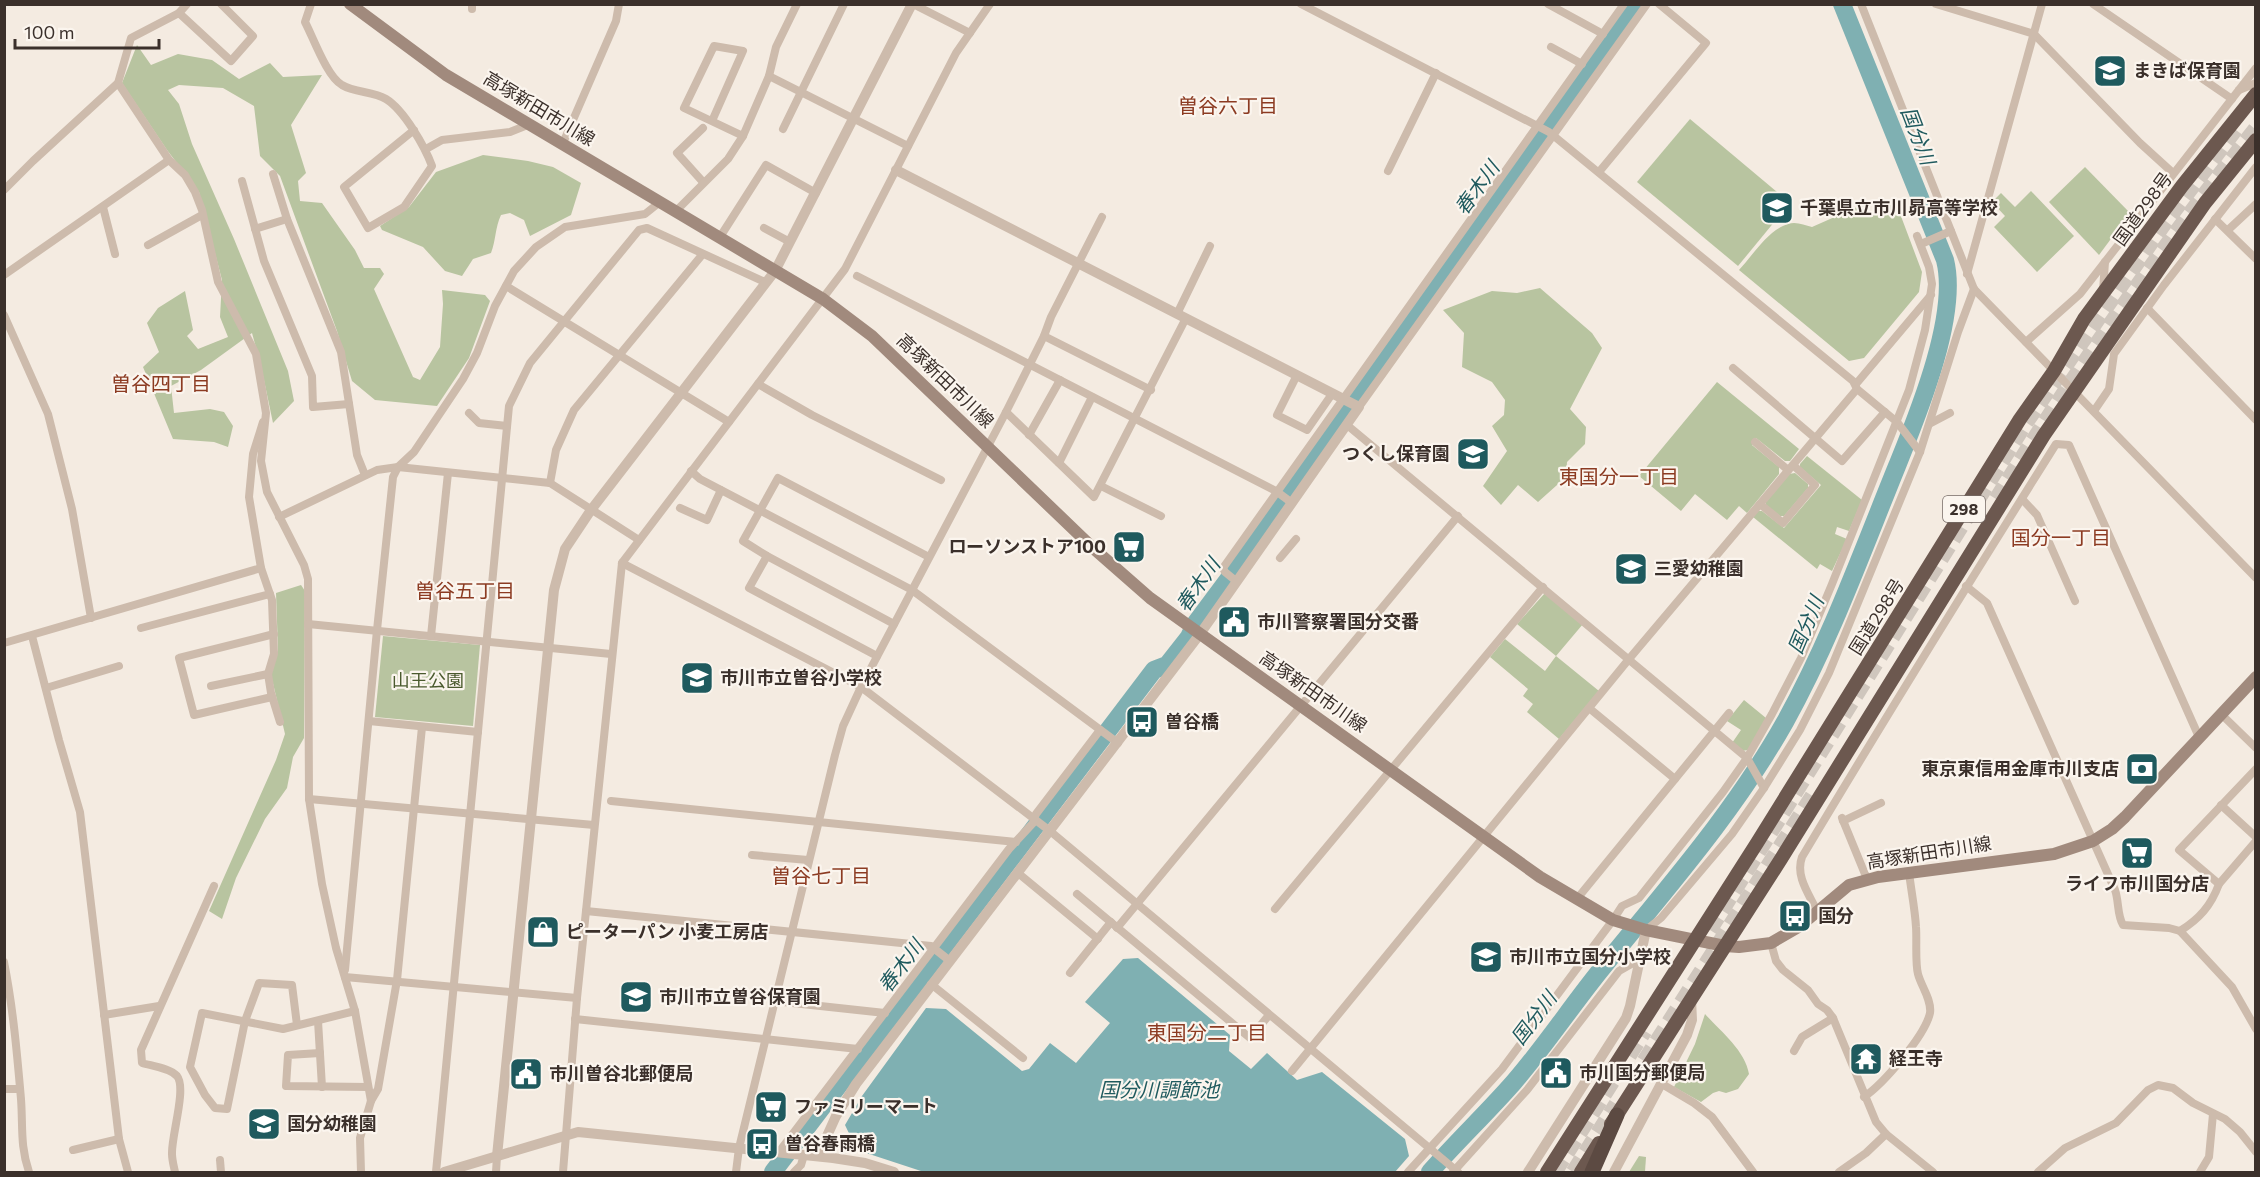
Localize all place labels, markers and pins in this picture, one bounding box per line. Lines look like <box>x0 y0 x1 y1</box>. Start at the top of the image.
school or university icon: まきば保育園 <box>2092 53 2128 89</box>
place label: まきば保育園 <box>2133 59 2241 81</box>
school or university icon: 千葉県立市川昴高等学校 <box>1759 190 1795 226</box>
place label: 千葉県立市川昴高等学校 <box>1800 196 1998 218</box>
school or university icon: つくし保育園 <box>1455 436 1491 472</box>
place label: つくし保育園 <box>1342 442 1450 464</box>
supermarket icon: ローソンストア100 <box>1111 529 1147 565</box>
place label: ローソンストア100 <box>948 535 1106 557</box>
school or university icon: 三愛幼稚園 <box>1613 551 1649 587</box>
place label: 三愛幼稚園 <box>1654 557 1744 579</box>
public building icon: 市川警察署国分交番 <box>1216 604 1252 640</box>
place label: 市川警察署国分交番 <box>1257 610 1419 632</box>
school or university icon: 市川市立曽谷小学校 <box>679 660 715 696</box>
place label: 市川市立曽谷小学校 <box>720 666 882 688</box>
bus stop icon: 曽谷橋 <box>1124 704 1160 740</box>
place label: 曽谷橋 <box>1165 710 1219 732</box>
bank icon: 東京東信用金庫市川支店 <box>2124 751 2160 787</box>
place label: 東京東信用金庫市川支店 <box>1921 757 2119 779</box>
supermarket icon: ライフ市川国分店 <box>2119 835 2155 871</box>
place label: ライフ市川国分店 <box>2065 872 2209 894</box>
bus stop icon: 国分 <box>1777 898 1813 934</box>
place label: 国分 <box>1818 904 1854 926</box>
shop icon: ピーターパン 小麦工房店 <box>525 914 561 950</box>
place label: ピーターパン 小麦工房店 <box>566 920 768 942</box>
school or university icon: 市川市立国分小学校 <box>1468 939 1504 975</box>
place label: 市川市立国分小学校 <box>1509 945 1671 967</box>
school or university icon: 市川市立曽谷保育園 <box>618 979 654 1015</box>
place label: 市川市立曽谷保育園 <box>659 985 821 1007</box>
temple icon: 経王寺 <box>1848 1041 1884 1077</box>
place label: 経王寺 <box>1889 1047 1943 1069</box>
public building icon: 市川国分郵便局 <box>1538 1055 1574 1091</box>
public building icon: 市川曽谷北郵便局 <box>508 1056 544 1092</box>
place label: 市川国分郵便局 <box>1579 1061 1705 1083</box>
place label: 市川曽谷北郵便局 <box>549 1062 693 1084</box>
supermarket icon: ファミリーマート <box>753 1089 789 1125</box>
place label: ファミリーマート <box>794 1095 938 1117</box>
school or university icon: 国分幼稚園 <box>246 1106 282 1142</box>
place label: 国分幼稚園 <box>287 1112 377 1134</box>
bus stop icon: 曽谷春雨橋 <box>744 1126 780 1162</box>
place label: 曽谷春雨橋 <box>785 1132 875 1154</box>

